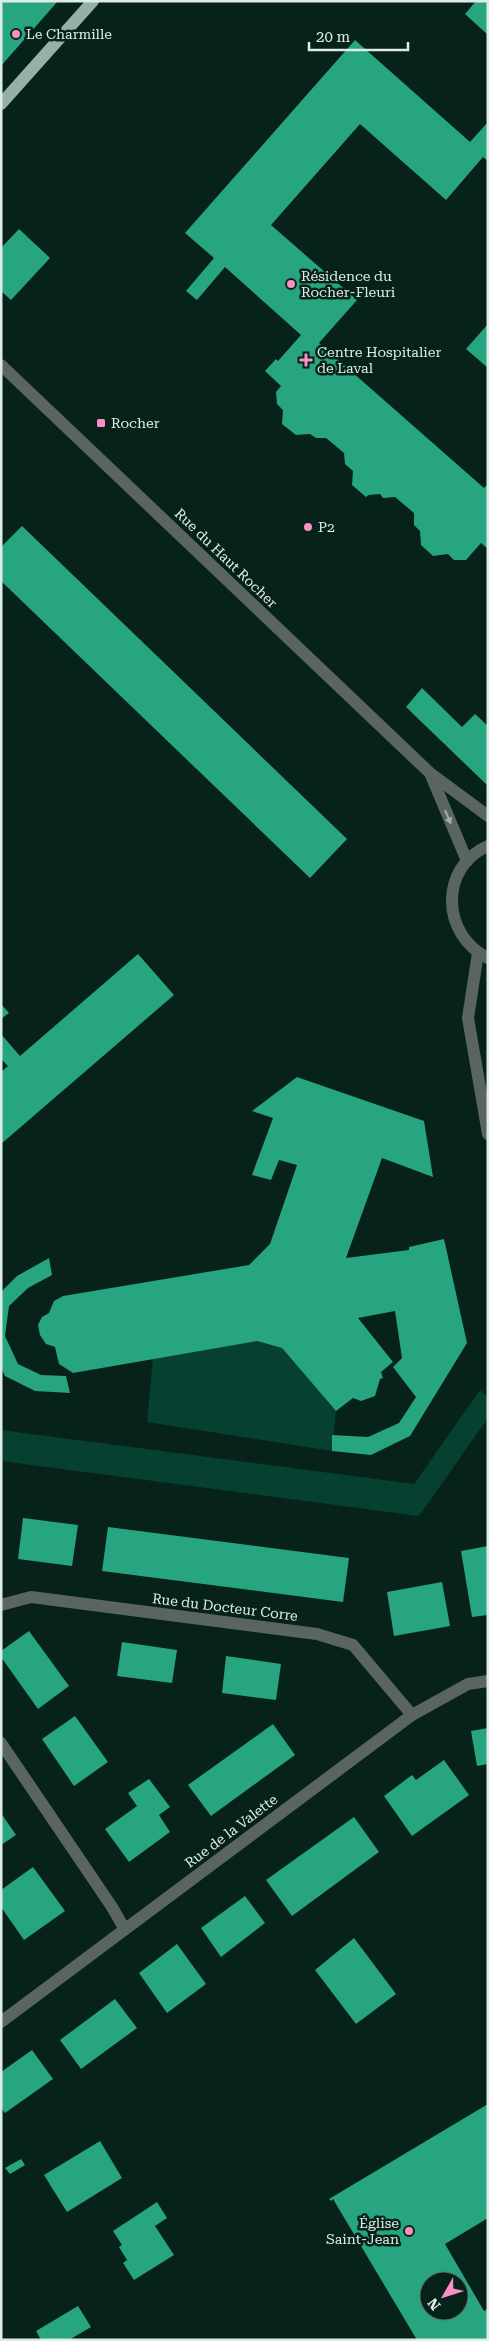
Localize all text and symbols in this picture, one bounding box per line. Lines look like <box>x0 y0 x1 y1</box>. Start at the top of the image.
scale bar <box>309 20 408 52</box>
place label: Le Charmille <box>26 26 112 42</box>
marker: Le Charmille <box>10 28 22 40</box>
text: 20 m <box>316 28 351 46</box>
place label: Résidence du Rocher-Fleuri <box>301 268 396 300</box>
marker: Résidence du Rocher-Fleuri <box>285 278 297 290</box>
place label: Centre Hospitalier de Laval <box>317 344 441 376</box>
marker: Centre Hospitalier de Laval <box>299 353 313 367</box>
place label: Rocher <box>111 415 160 431</box>
marker: Rocher <box>95 417 107 429</box>
street label: Rue du Haut Rocher <box>172 505 281 611</box>
place label: P2 <box>318 519 335 535</box>
marker: P2 <box>302 521 314 533</box>
one-way arrow <box>445 810 453 824</box>
street label: Rue du Docteur Corre <box>151 1590 299 1624</box>
street label: Rue de la Valette <box>182 1791 281 1871</box>
place label: Église Saint-Jean <box>326 2215 399 2247</box>
marker: Église Saint-Jean <box>403 2225 415 2237</box>
north arrow <box>419 2271 469 2321</box>
text: N <box>424 2295 444 2313</box>

